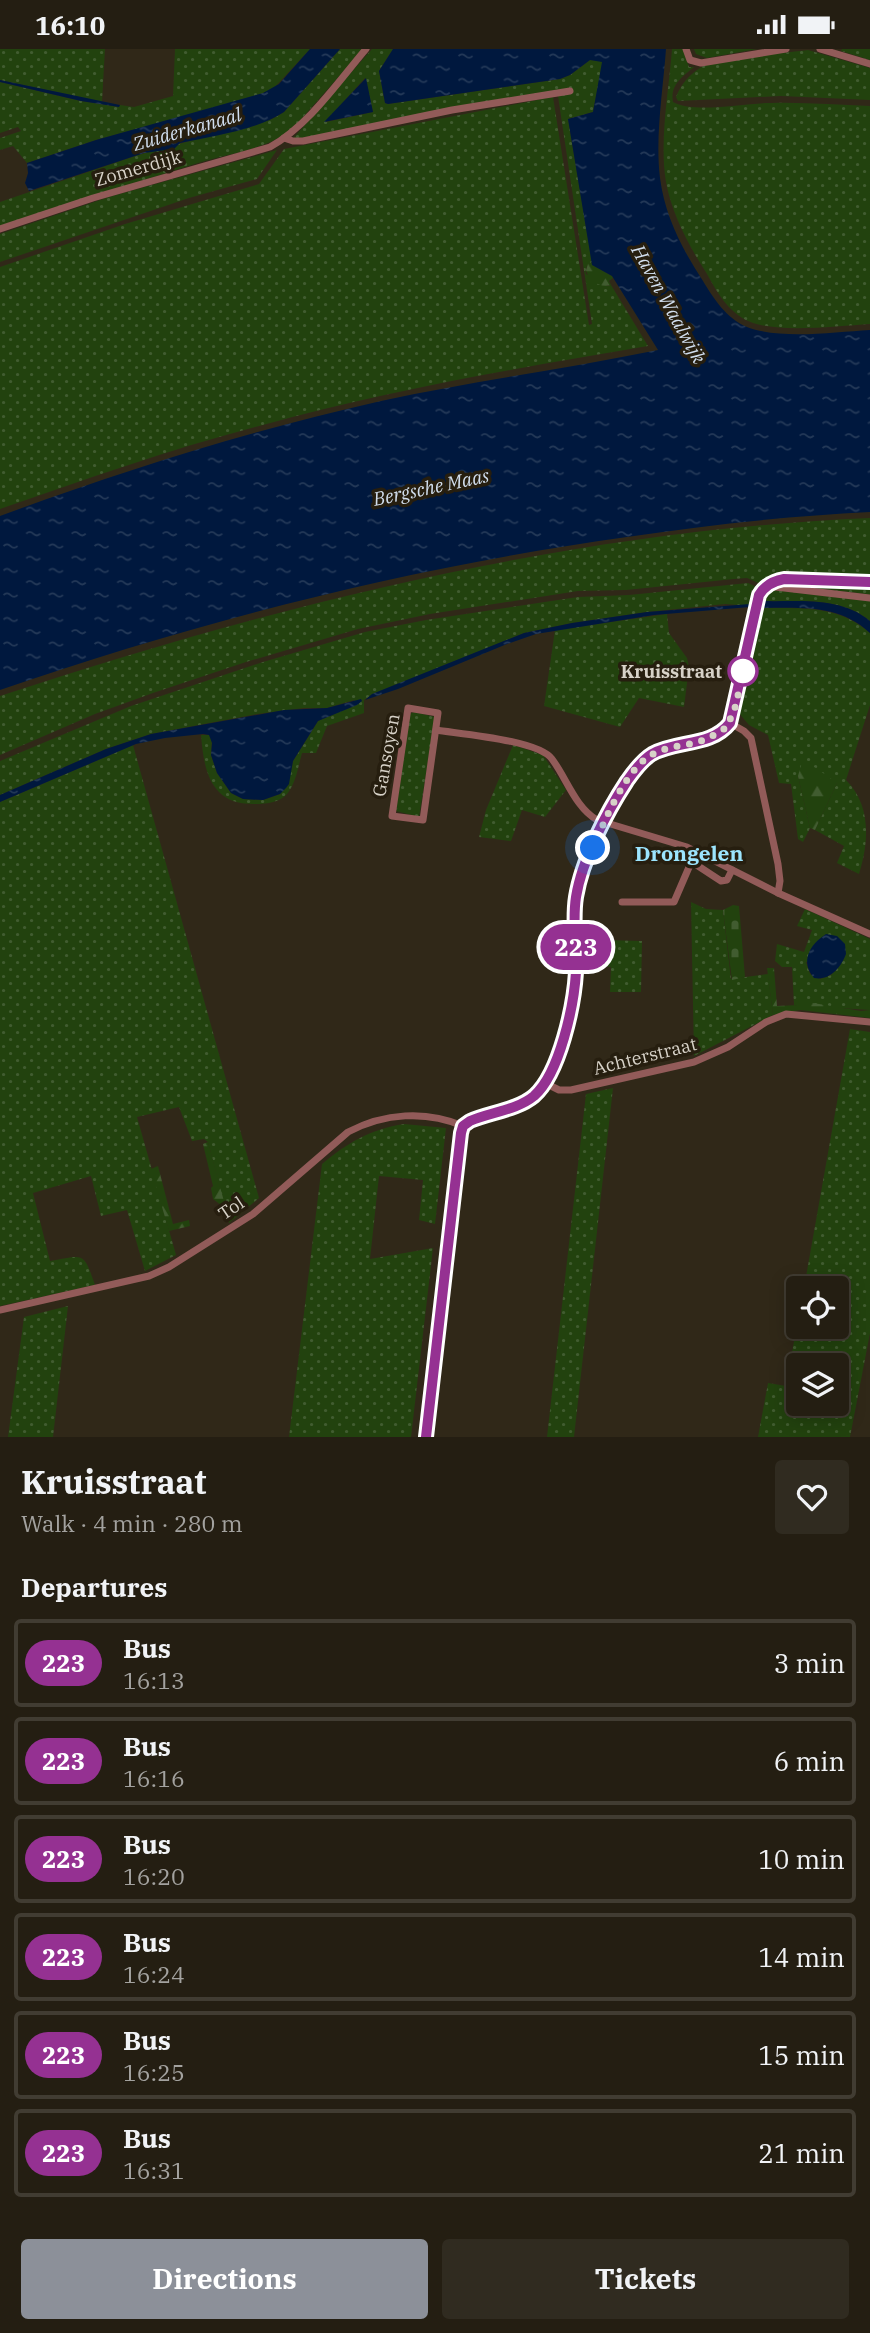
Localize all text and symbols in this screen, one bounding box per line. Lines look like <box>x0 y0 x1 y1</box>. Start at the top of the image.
text: 16:10 <box>35 8 105 42</box>
water label: Zuiderkanaal <box>129 102 245 156</box>
street label: Zomerdijk <box>92 145 184 191</box>
water label: Haven Waalwijk <box>626 239 712 368</box>
water label: Bergsche Maas <box>370 463 491 511</box>
marker: Kruisstraat <box>728 656 758 686</box>
place label: Kruisstraat <box>621 660 722 683</box>
street label: Gansoyen <box>367 712 405 798</box>
your location <box>575 830 610 865</box>
district label: Drongelen <box>635 839 743 867</box>
line badge: 223 <box>536 924 616 970</box>
text: 223 <box>554 931 598 963</box>
street label: Achterstraat <box>591 1032 699 1080</box>
street label: Tol <box>214 1191 248 1225</box>
map controls <box>786 1276 849 1416</box>
button: locate <box>786 1276 849 1339</box>
button: layers <box>786 1353 849 1416</box>
text: Kruisstraat <box>21 1460 207 1503</box>
button: heart <box>775 1460 849 1534</box>
text: Walk · 4 min · 280 m <box>21 1508 243 1538</box>
text: Departures <box>21 1570 167 1604</box>
text: Bus <box>123 1631 171 1665</box>
text: 3 min <box>774 1646 845 1680</box>
text: 223 <box>42 1647 85 1679</box>
text: 16:13 <box>123 1665 185 1695</box>
text: Bus <box>123 1729 171 1763</box>
text: 6 min <box>774 1744 845 1778</box>
text: 223 <box>42 1745 85 1777</box>
text: 16:16 <box>123 1763 185 1793</box>
text: Bus <box>123 1827 171 1861</box>
text: 10 min <box>758 1842 845 1876</box>
text: 223 <box>42 1843 85 1875</box>
text: 16:20 <box>123 1861 185 1891</box>
text: Bus <box>123 1925 171 1959</box>
text: 14 min <box>758 1940 845 1974</box>
text: 223 <box>42 1941 85 1973</box>
text: 16:24 <box>123 1959 185 1989</box>
text: Bus <box>123 2023 171 2057</box>
text: 15 min <box>758 2038 845 2072</box>
text: 223 <box>42 2039 85 2071</box>
text: 16:25 <box>123 2057 185 2087</box>
text: Bus <box>123 2121 171 2155</box>
text: 21 min <box>758 2136 845 2170</box>
text: 223 <box>42 2137 85 2169</box>
text: 16:31 <box>123 2155 185 2185</box>
button: Directions <box>21 2239 428 2319</box>
button: Tickets <box>442 2239 849 2319</box>

